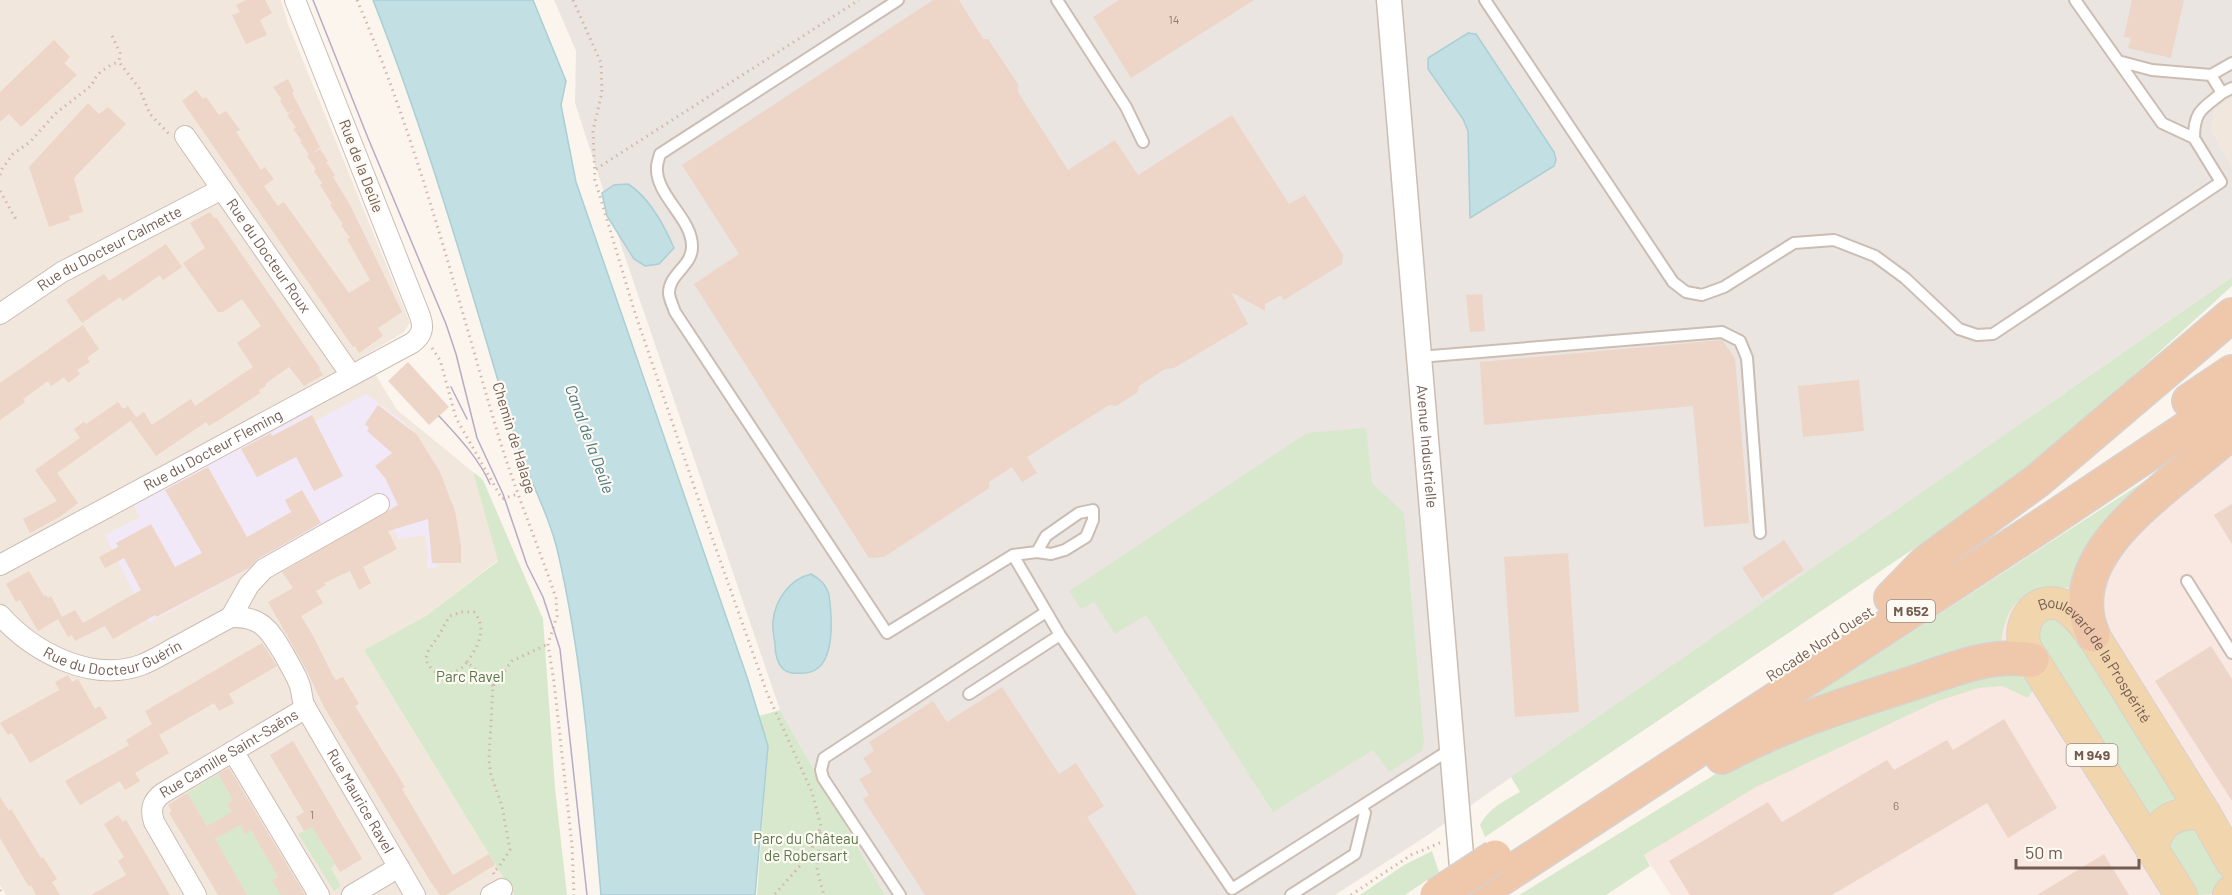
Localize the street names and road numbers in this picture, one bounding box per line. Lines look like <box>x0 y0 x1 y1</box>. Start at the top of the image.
street label: Rue de la Deûle <box>336 117 388 215</box>
street label: Rue du Docteur Roux <box>223 195 315 316</box>
street label: Rue du Docteur Calmette <box>33 201 185 294</box>
street label: Chemin de Halage <box>489 380 541 496</box>
street label: Avenue Industrielle <box>1413 384 1442 509</box>
street label: Rue du Docteur Fleming <box>140 405 285 494</box>
street label: Boulevard de la Prospérité <box>2035 593 2156 726</box>
road number: M 652 <box>1887 600 1935 622</box>
street label: Rocade Nord Ouest <box>1762 602 1877 685</box>
street label: Rue du Docteur Guérin <box>41 636 184 678</box>
street label: Rue Camille Saint-Saëns <box>156 705 301 801</box>
road number: M 949 <box>2066 744 2118 766</box>
street label: Rue Maurice Ravel <box>324 745 399 856</box>

